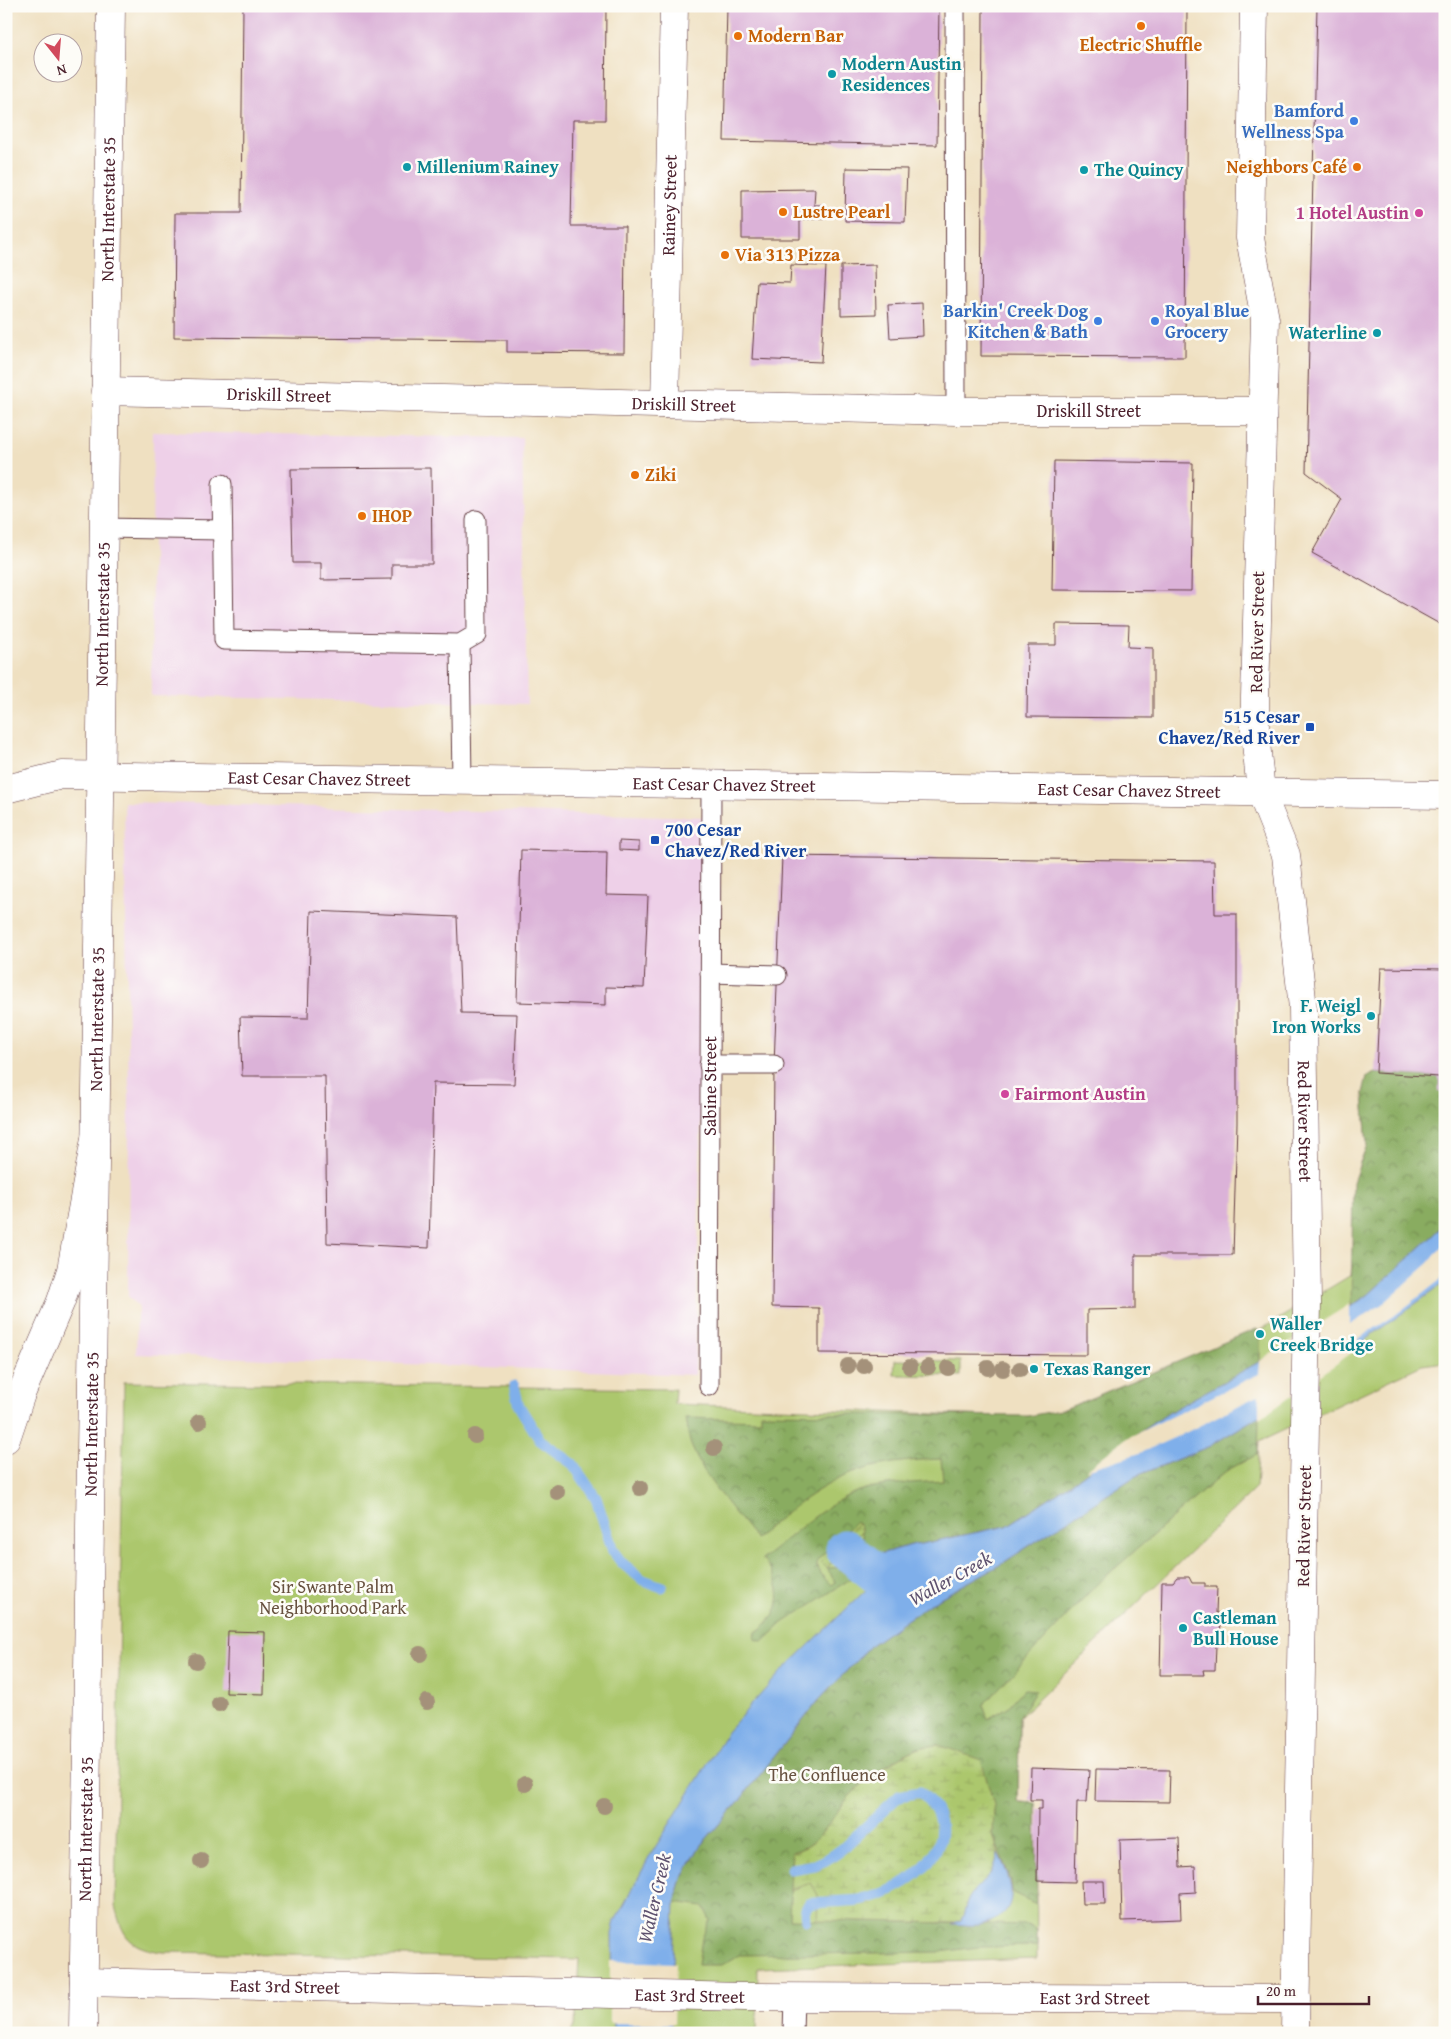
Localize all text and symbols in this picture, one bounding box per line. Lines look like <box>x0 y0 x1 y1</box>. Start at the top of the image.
marker: Electric Shuffle <box>1135 20 1147 32</box>
place label: Modern Bar <box>748 22 844 49</box>
marker: Modern Bar <box>732 30 744 42</box>
place label: Electric Shuffle <box>1080 31 1203 58</box>
north arrow <box>32 32 82 82</box>
place label: Modern Austin Residences <box>842 50 962 98</box>
text: N <box>54 60 69 82</box>
marker: Modern Austin Residences <box>826 68 838 80</box>
place label: Bamford Wellness Spa <box>1242 97 1345 145</box>
marker: Bamford Wellness Spa <box>1348 115 1360 127</box>
street label: North Interstate 35 <box>93 137 122 282</box>
place label: Millenium Rainey <box>417 153 559 180</box>
place label: Neighbors Café <box>1227 153 1347 180</box>
street label: Rainey Street <box>654 154 684 256</box>
place label: The Quincy <box>1094 156 1184 183</box>
marker: Millenium Rainey <box>401 161 413 173</box>
marker: Neighbors Café <box>1351 161 1363 173</box>
marker: The Quincy <box>1078 164 1090 176</box>
place label: Lustre Pearl <box>793 198 891 225</box>
place label: 1 Hotel Austin <box>1296 199 1409 226</box>
marker: Lustre Pearl <box>777 206 789 218</box>
marker: 1 Hotel Austin <box>1413 207 1425 219</box>
place label: Via 313 Pizza <box>735 241 841 268</box>
marker: Via 313 Pizza <box>719 249 731 261</box>
place label: Barkin' Creek Dog Kitchen & Bath <box>943 297 1089 345</box>
place label: Royal Blue Grocery <box>1165 297 1249 345</box>
marker: Barkin' Creek Dog Kitchen & Bath <box>1092 315 1104 327</box>
marker: Royal Blue Grocery <box>1149 315 1161 327</box>
place label: Waterline <box>1289 319 1367 346</box>
marker: Waterline <box>1371 327 1383 339</box>
street label: Driskill Street <box>226 380 332 409</box>
street label: Driskill Street <box>631 389 737 419</box>
street label: Driskill Street <box>1037 397 1142 424</box>
place label: Ziki <box>645 461 677 488</box>
marker: Ziki <box>629 469 641 481</box>
place label: IHOP <box>372 502 412 529</box>
marker: IHOP <box>356 510 368 522</box>
street label: North Interstate 35 <box>88 542 117 687</box>
street label: Red River Street <box>1242 570 1271 693</box>
place label: 515 Cesar Chavez/Red River <box>1158 703 1301 751</box>
marker: 515 Cesar Chavez/Red River <box>1304 721 1316 733</box>
street label: East Cesar Chavez Street <box>228 763 412 793</box>
street label: East Cesar Chavez Street <box>633 769 817 799</box>
street label: East Cesar Chavez Street <box>1037 775 1221 805</box>
place label: 700 Cesar Chavez/Red River <box>665 816 807 864</box>
marker: 700 Cesar Chavez/Red River <box>649 834 661 846</box>
street label: North Interstate 35 <box>82 946 111 1092</box>
place label: F. Weigl Iron Works <box>1272 992 1361 1040</box>
marker: F. Weigl Iron Works <box>1365 1010 1377 1022</box>
street label: Sabine Street <box>696 1035 723 1136</box>
street label: Red River Street <box>1291 1060 1319 1183</box>
place label: Fairmont Austin <box>1015 1080 1146 1107</box>
marker: Fairmont Austin <box>999 1088 1011 1100</box>
place label: Waller Creek Bridge <box>1270 1310 1374 1358</box>
marker: Waller Creek Bridge <box>1254 1328 1266 1340</box>
street label: North Interstate 35 <box>76 1351 105 1497</box>
place label: Texas Ranger <box>1044 1355 1151 1382</box>
marker: Texas Ranger <box>1028 1363 1040 1375</box>
street label: Red River Street <box>1289 1464 1318 1587</box>
water label: Waller Creek <box>904 1544 997 1612</box>
park label: Sir Swante Palm Neighborhood Park <box>259 1573 407 1621</box>
place label: Castleman Bull House <box>1193 1604 1279 1652</box>
marker: Castleman Bull House <box>1177 1622 1189 1634</box>
street label: North Interstate 35 <box>71 1756 100 1902</box>
park label: The Confluence <box>768 1761 886 1788</box>
water label: Waller Creek <box>630 1850 678 1945</box>
street label: East 3rd Street <box>230 1971 341 2001</box>
scale bar <box>1258 1974 1370 2006</box>
text: 20 m <box>1266 1980 1297 2001</box>
street label: East 3rd Street <box>634 1981 746 2010</box>
street label: East 3rd Street <box>1040 1984 1151 2011</box>

